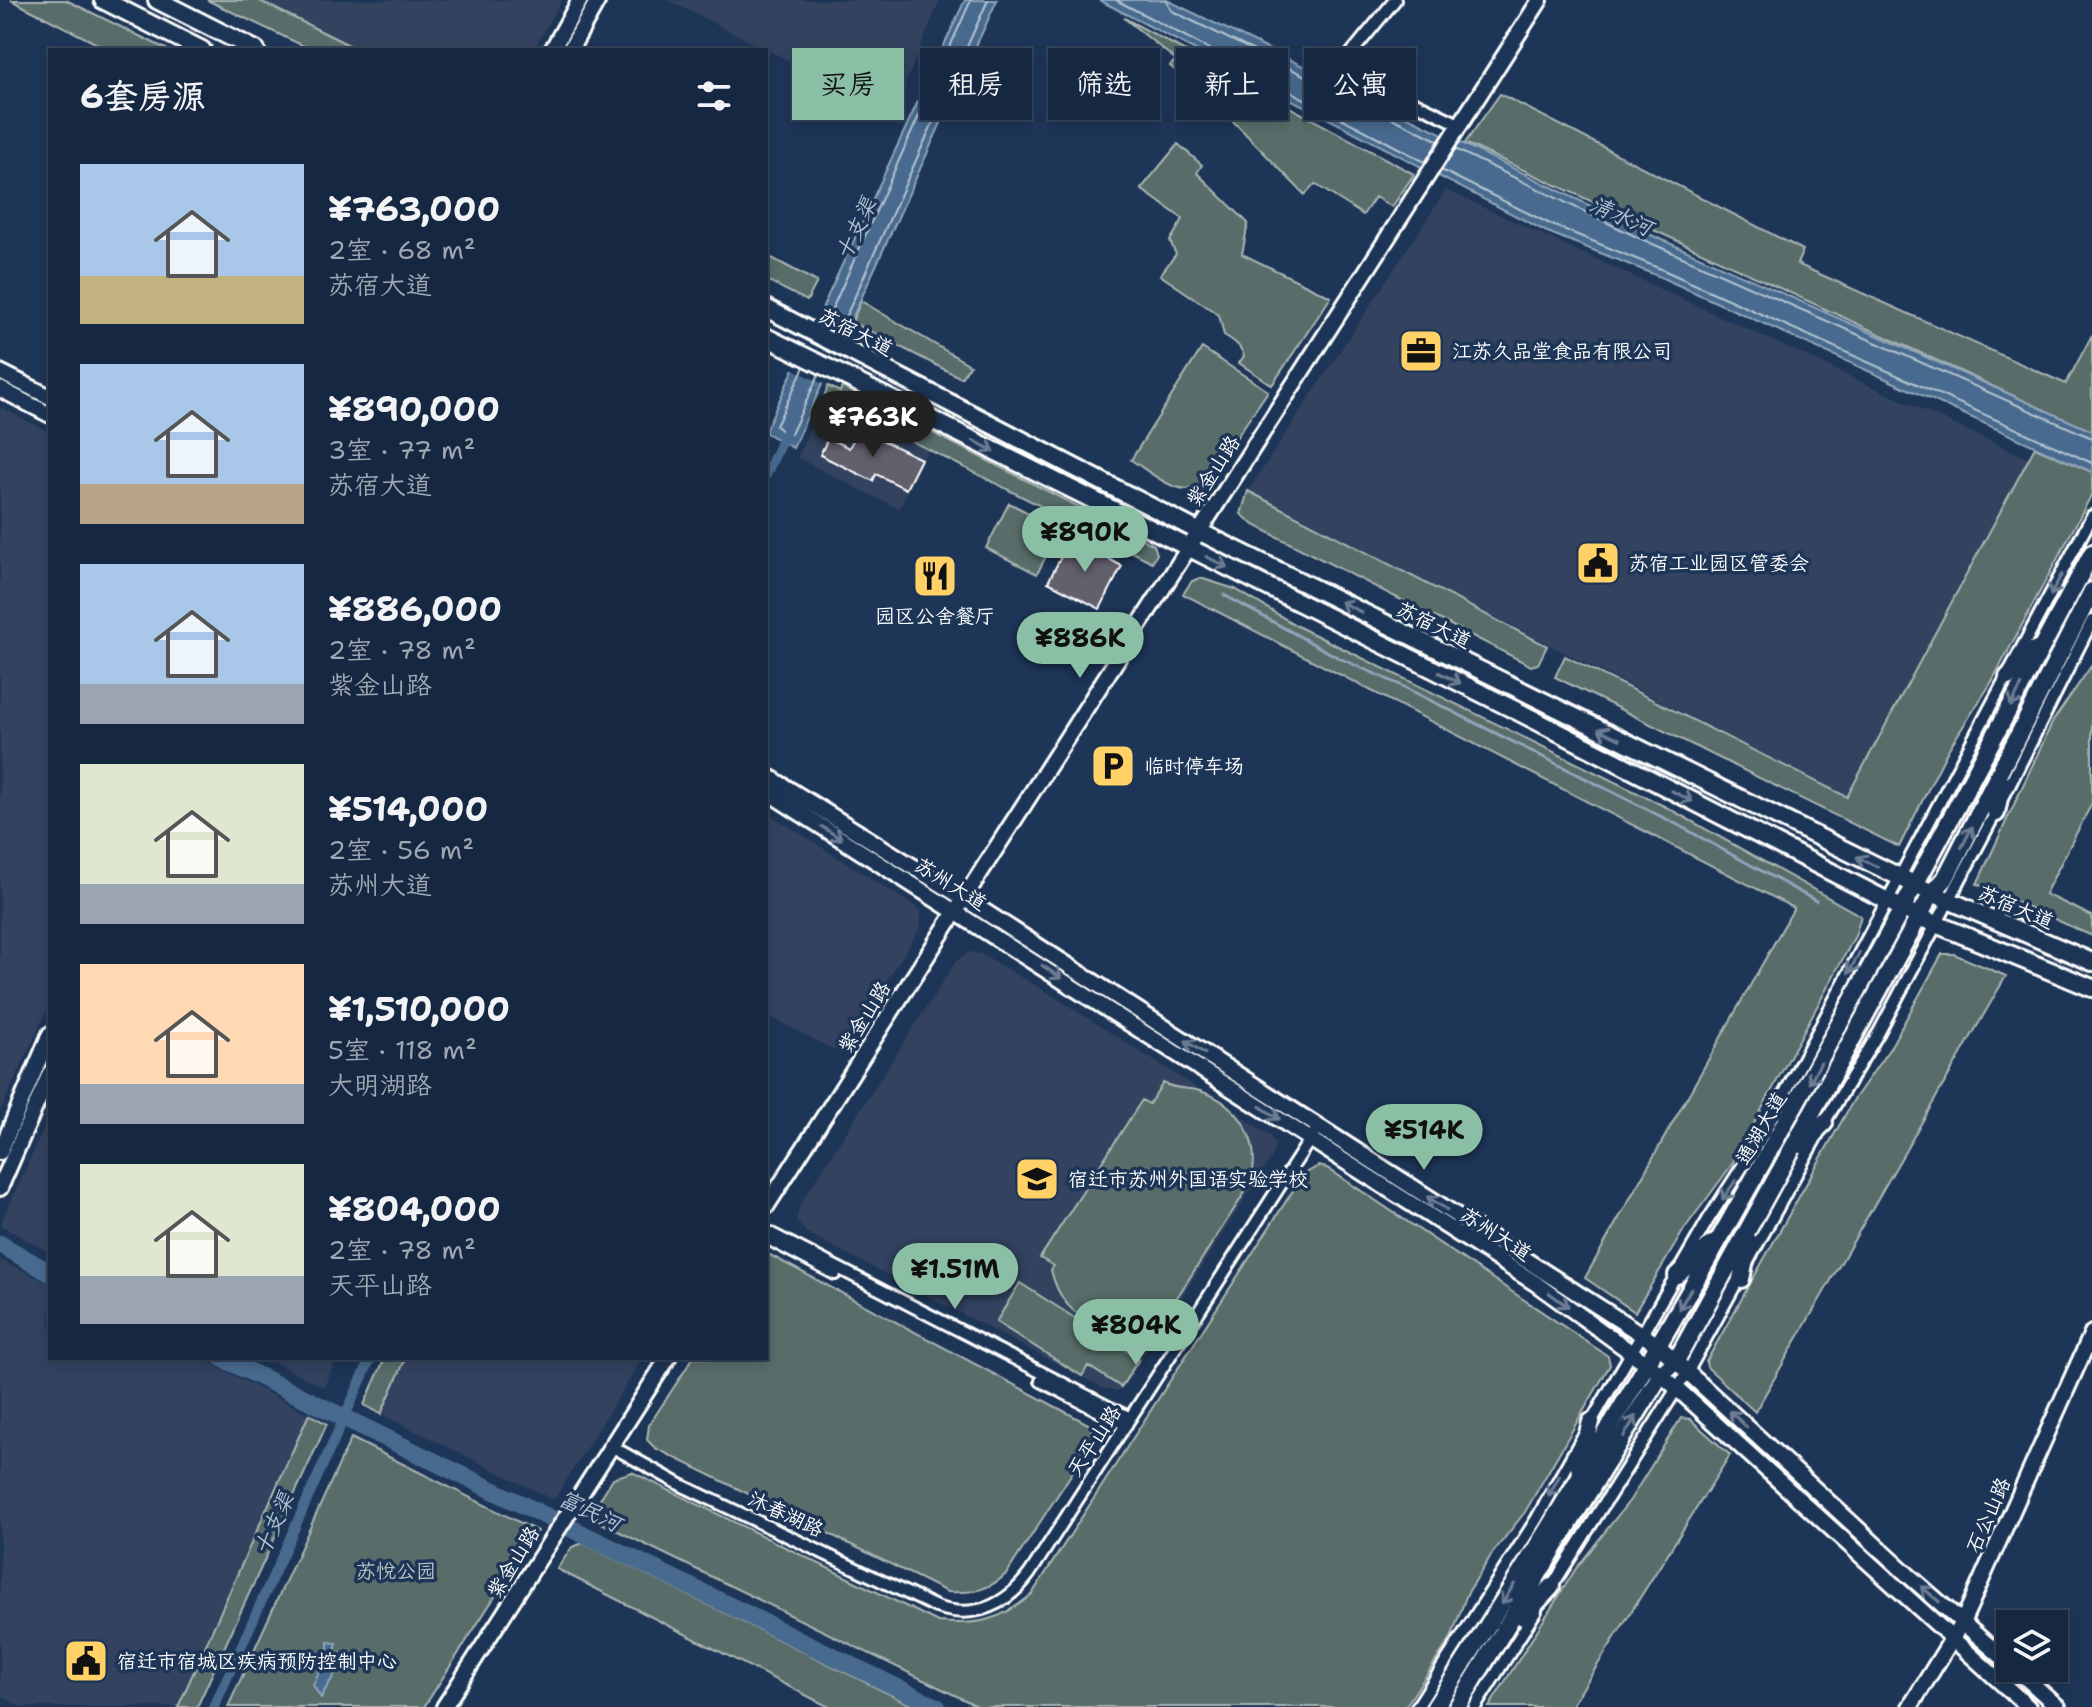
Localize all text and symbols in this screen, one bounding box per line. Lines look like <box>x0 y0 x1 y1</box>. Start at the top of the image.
chip: 买房 <box>792 48 904 120</box>
chip: 租房 <box>920 48 1032 120</box>
chip: 筛选 <box>1048 48 1160 120</box>
chip: 新上 <box>1176 48 1288 120</box>
chip: 公寓 <box>1304 48 1416 120</box>
text: 6套房源 <box>80 73 206 119</box>
icon: filters <box>692 74 736 118</box>
text: ¥763,000 <box>328 186 500 232</box>
water label: 清水河 <box>1585 189 1660 244</box>
water label: 十支渠 <box>829 191 884 265</box>
icon: home <box>144 196 240 292</box>
text: 2室 · 68 m² <box>328 232 476 267</box>
text: 苏宿大道 <box>328 267 432 302</box>
street label: 苏宿大道 <box>814 302 898 362</box>
office icon: 江苏久品堂食品有限公司 <box>1397 327 1445 375</box>
place label: 江苏久品堂食品有限公司 <box>1452 338 1672 364</box>
text: ¥890,000 <box>328 386 500 432</box>
pin: ¥763K <box>817 391 929 459</box>
icon: home <box>144 396 240 492</box>
text: ¥763K <box>828 399 918 434</box>
street label: 紫金山路 <box>1180 430 1246 512</box>
text: 3室 · 77 m² <box>328 432 475 467</box>
one-way arrow <box>972 439 996 454</box>
text: 苏宿大道 <box>328 467 432 502</box>
pin: ¥890K <box>1029 506 1141 574</box>
text: ¥890K <box>1040 514 1130 549</box>
public building icon: 苏宿工业园区管委会 <box>1574 539 1622 587</box>
place label: 苏宿工业园区管委会 <box>1629 550 1809 576</box>
restaurant icon: 园区公舍餐厅 <box>911 552 959 600</box>
one-way arrow <box>1204 555 1228 571</box>
one-way arrow <box>2047 573 2063 597</box>
text: ¥886,000 <box>328 586 502 632</box>
icon: home <box>144 596 240 692</box>
street label: 苏宿大道 <box>1392 596 1476 654</box>
one-way arrow <box>1339 599 1363 614</box>
place label: 园区公舍餐厅 <box>875 603 995 629</box>
pin: ¥886K <box>1024 612 1136 680</box>
text: ¥886K <box>1035 620 1125 655</box>
text: 2室 · 78 m² <box>328 632 476 667</box>
text: 紫金山路 <box>328 667 432 702</box>
one-way arrow <box>1437 671 1461 686</box>
one-way arrow <box>2008 684 2024 707</box>
one-way arrow <box>1598 726 1622 741</box>
parking icon: 临时停车场 <box>1089 742 1137 790</box>
place label: 临时停车场 <box>1144 753 1244 779</box>
text: ¥514,000 <box>328 786 488 832</box>
one-way arrow <box>1669 788 1693 804</box>
icon: home <box>144 796 240 892</box>
one-way arrow <box>820 825 843 841</box>
one-way arrow <box>1959 825 1975 849</box>
text: 2室 · 56 m² <box>328 832 474 867</box>
street label: 苏州大道 <box>910 852 992 916</box>
one-way arrow <box>1856 853 1880 869</box>
text: 苏州大道 <box>328 867 432 902</box>
street label: 苏宿大道 <box>1974 879 2058 935</box>
one-way arrow <box>1846 950 1861 974</box>
one-way arrow <box>1040 964 1063 980</box>
street label: 紫金山路 <box>832 975 897 1058</box>
text: ¥1,510,000 <box>328 986 510 1032</box>
icon: home <box>144 996 240 1092</box>
text: 5室 · 118 m² <box>328 1032 477 1067</box>
one-way arrow <box>1184 1038 1206 1055</box>
one-way arrow <box>1806 1061 1822 1085</box>
text: 大明湖路 <box>328 1067 432 1102</box>
street label: 通湖大道 <box>1730 1087 1792 1169</box>
one-way arrow <box>1259 1104 1281 1121</box>
pin: ¥514K <box>1368 1104 1480 1172</box>
text: ¥514K <box>1384 1112 1464 1147</box>
school or university icon: 宿迁市苏州外国语实验学校 <box>1013 1155 1061 1203</box>
place label: 宿迁市苏州外国语实验学校 <box>1068 1166 1308 1192</box>
one-way arrow <box>1721 1179 1737 1201</box>
text: ¥804,000 <box>328 1186 501 1232</box>
one-way arrow <box>1426 1194 1449 1210</box>
icon: home <box>144 1196 240 1292</box>
street label: 苏州大道 <box>1455 1201 1537 1267</box>
text: 2室 · 78 m² <box>328 1232 476 1267</box>
pin: ¥1.51M <box>890 1243 1020 1311</box>
text: ¥1.51M <box>910 1251 1000 1286</box>
text: 天平山路 <box>328 1267 432 1302</box>
one-way arrow <box>1677 1287 1693 1310</box>
one-way arrow <box>1547 1292 1569 1308</box>
pin: ¥804K <box>1080 1299 1192 1367</box>
text: ¥804K <box>1091 1307 1181 1342</box>
street label: 天平山路 <box>1061 1400 1127 1482</box>
one-way arrow <box>1729 1410 1749 1428</box>
one-way arrow <box>1622 1415 1638 1438</box>
street label: 石公山路 <box>1960 1472 2017 1557</box>
one-way arrow <box>1545 1474 1561 1498</box>
water label: 富民河 <box>554 1483 629 1540</box>
street label: 沐春湖路 <box>744 1485 829 1543</box>
water label: 十支渠 <box>247 1486 301 1560</box>
street label: 紫金山路 <box>481 1520 546 1603</box>
park label: 苏悦公园 <box>356 1558 436 1584</box>
one-way arrow <box>1500 1582 1516 1605</box>
one-way arrow <box>1921 1585 1941 1603</box>
map controls <box>1996 1610 2068 1682</box>
button: layers <box>1996 1610 2068 1682</box>
public building icon: 宿迁市宿城区疾病预防控制中心 <box>62 1637 110 1685</box>
place label: 宿迁市宿城区疾病预防控制中心 <box>117 1648 397 1674</box>

